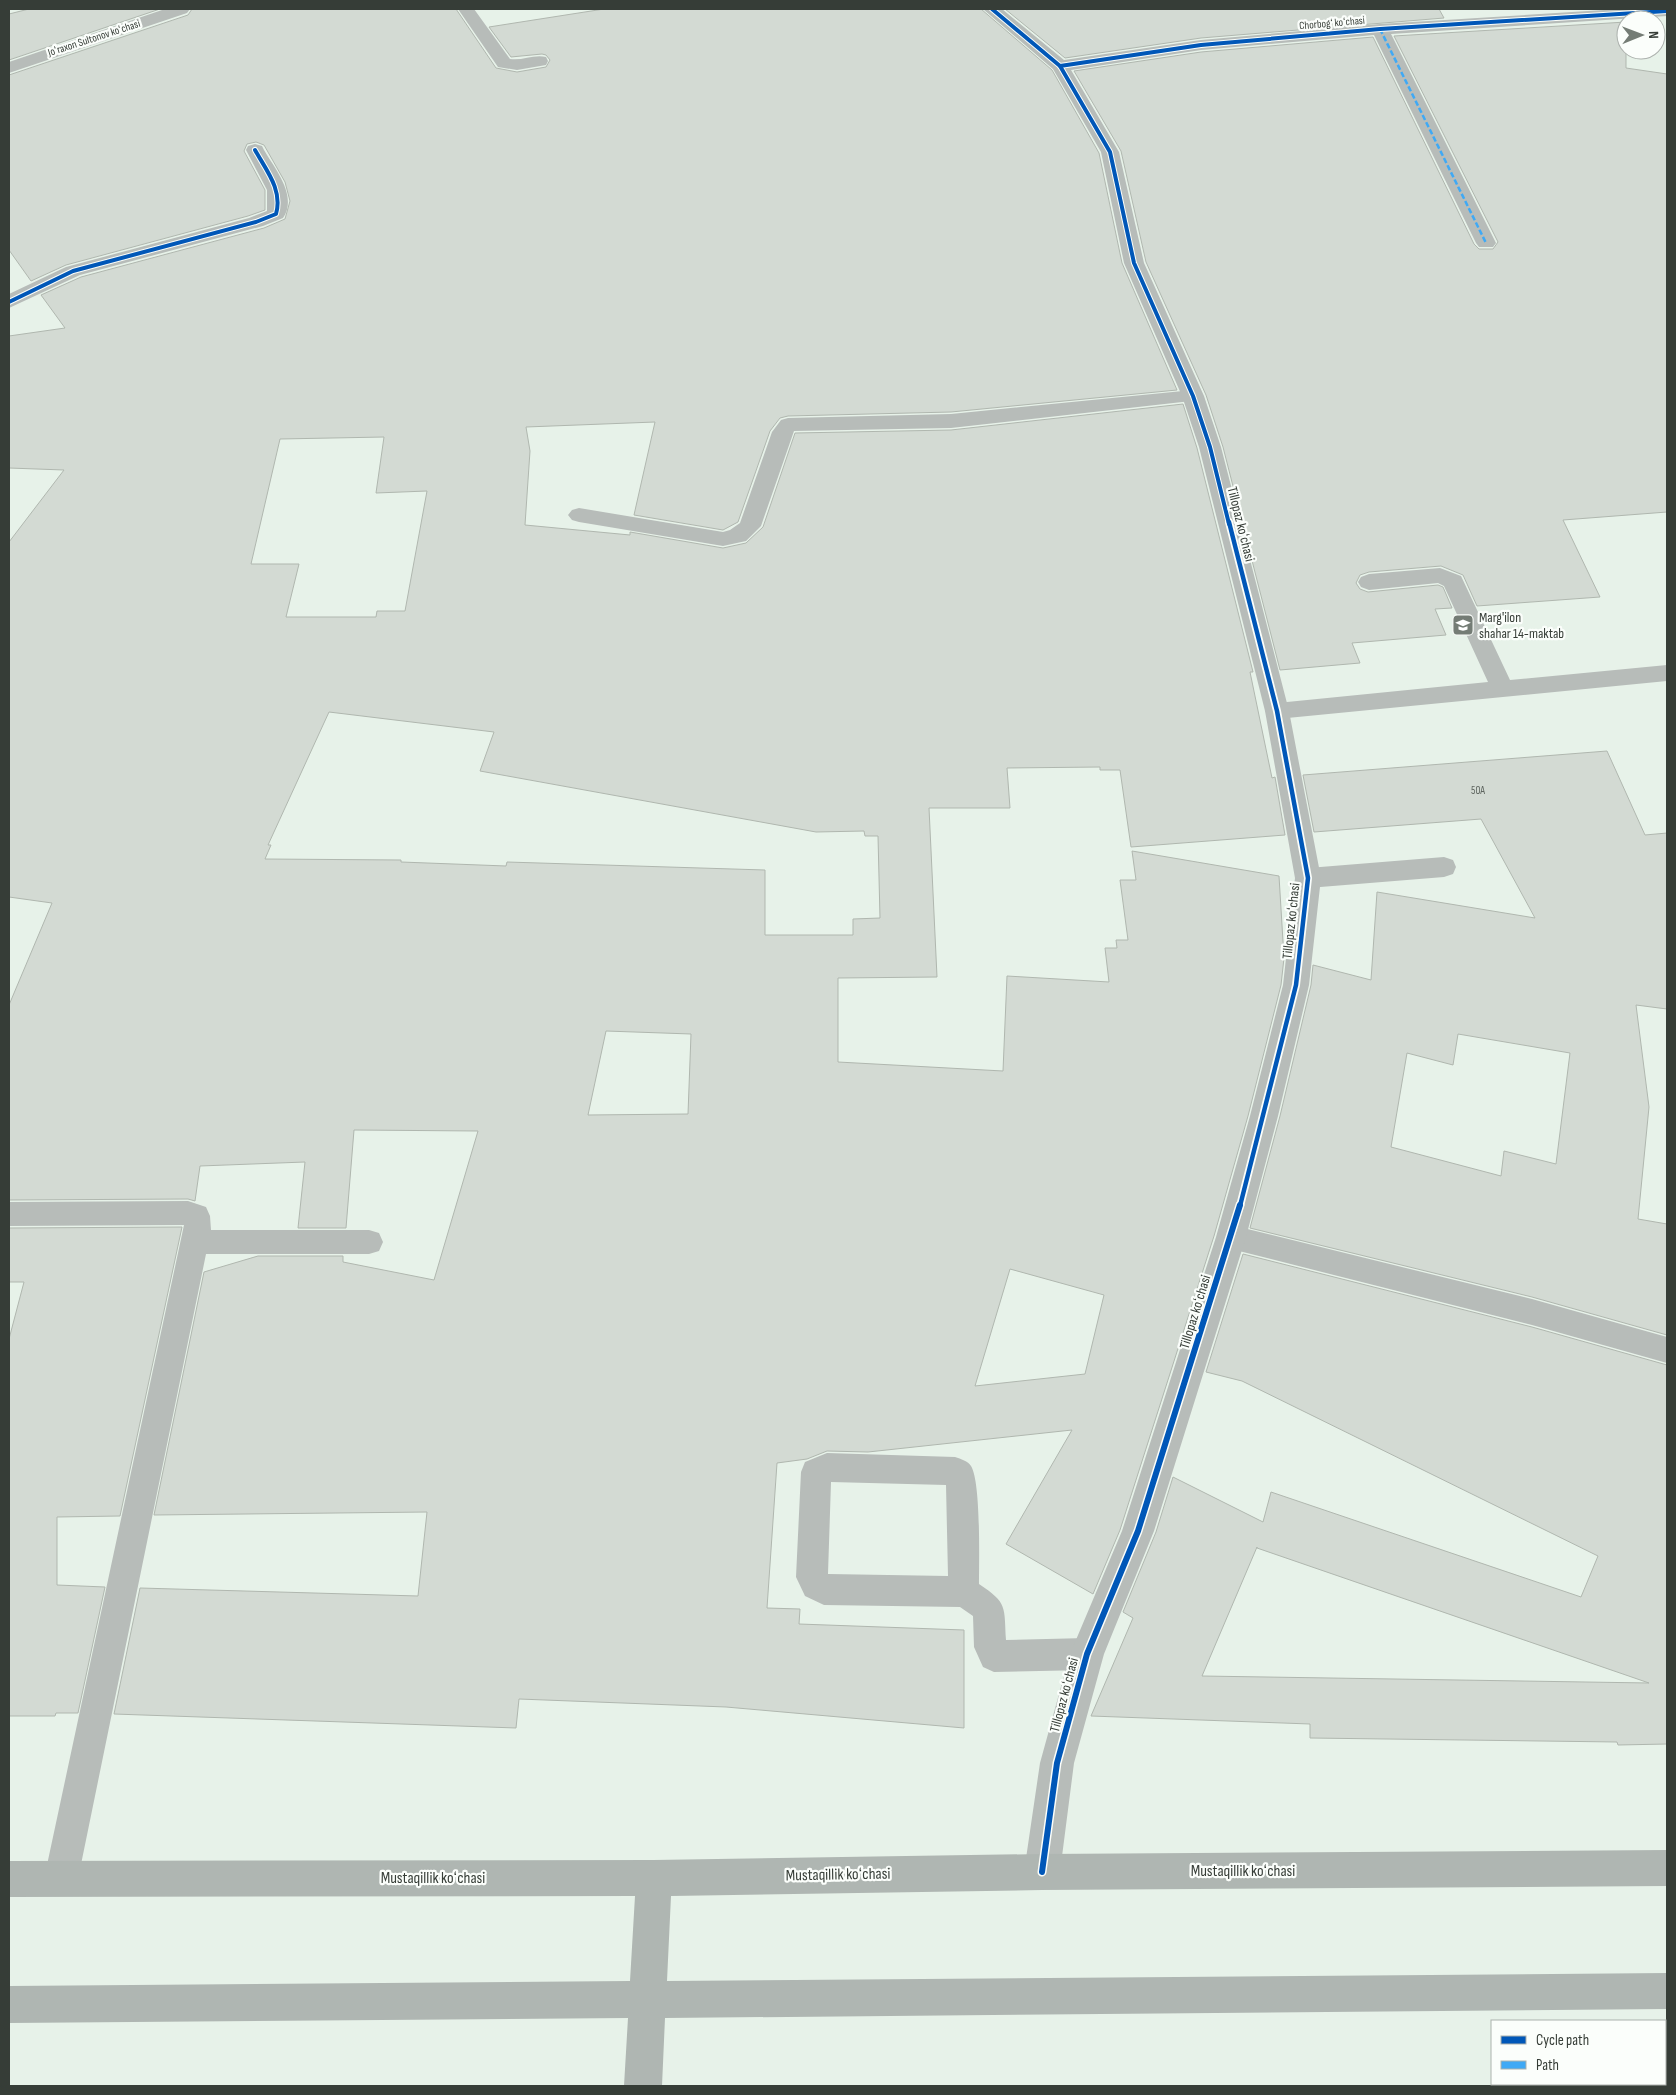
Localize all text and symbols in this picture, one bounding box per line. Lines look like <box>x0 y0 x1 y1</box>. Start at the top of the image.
north arrow <box>1616 10 1666 60</box>
street label: Chorbogʻ koʻchasi <box>1299 14 1365 32</box>
street label: Joʻraxon Sultonov koʻchasi <box>45 17 142 59</box>
text: N <box>1645 31 1662 39</box>
street label: Tillopaz koʻchasi <box>1224 485 1258 563</box>
place label: Marg'ilon shahar 14-maktab <box>1479 609 1564 642</box>
school or university icon: Marg'ilon shahar 14-maktab <box>1451 613 1475 637</box>
house number: 50A <box>1471 784 1485 797</box>
street label: Tillopaz koʻchasi <box>1279 882 1303 960</box>
street label: Tillopaz koʻchasi <box>1176 1273 1214 1351</box>
street label: Tillopaz koʻchasi <box>1046 1656 1082 1734</box>
street label: Mustaqillik koʻchasi <box>1191 1862 1295 1881</box>
street label: Mustaqillik koʻchasi <box>786 1865 890 1885</box>
street label: Mustaqillik koʻchasi <box>381 1869 485 1888</box>
legend <box>1491 2020 1666 2085</box>
text: Cycle path <box>1536 2031 1589 2050</box>
text: Path <box>1536 2056 1559 2075</box>

